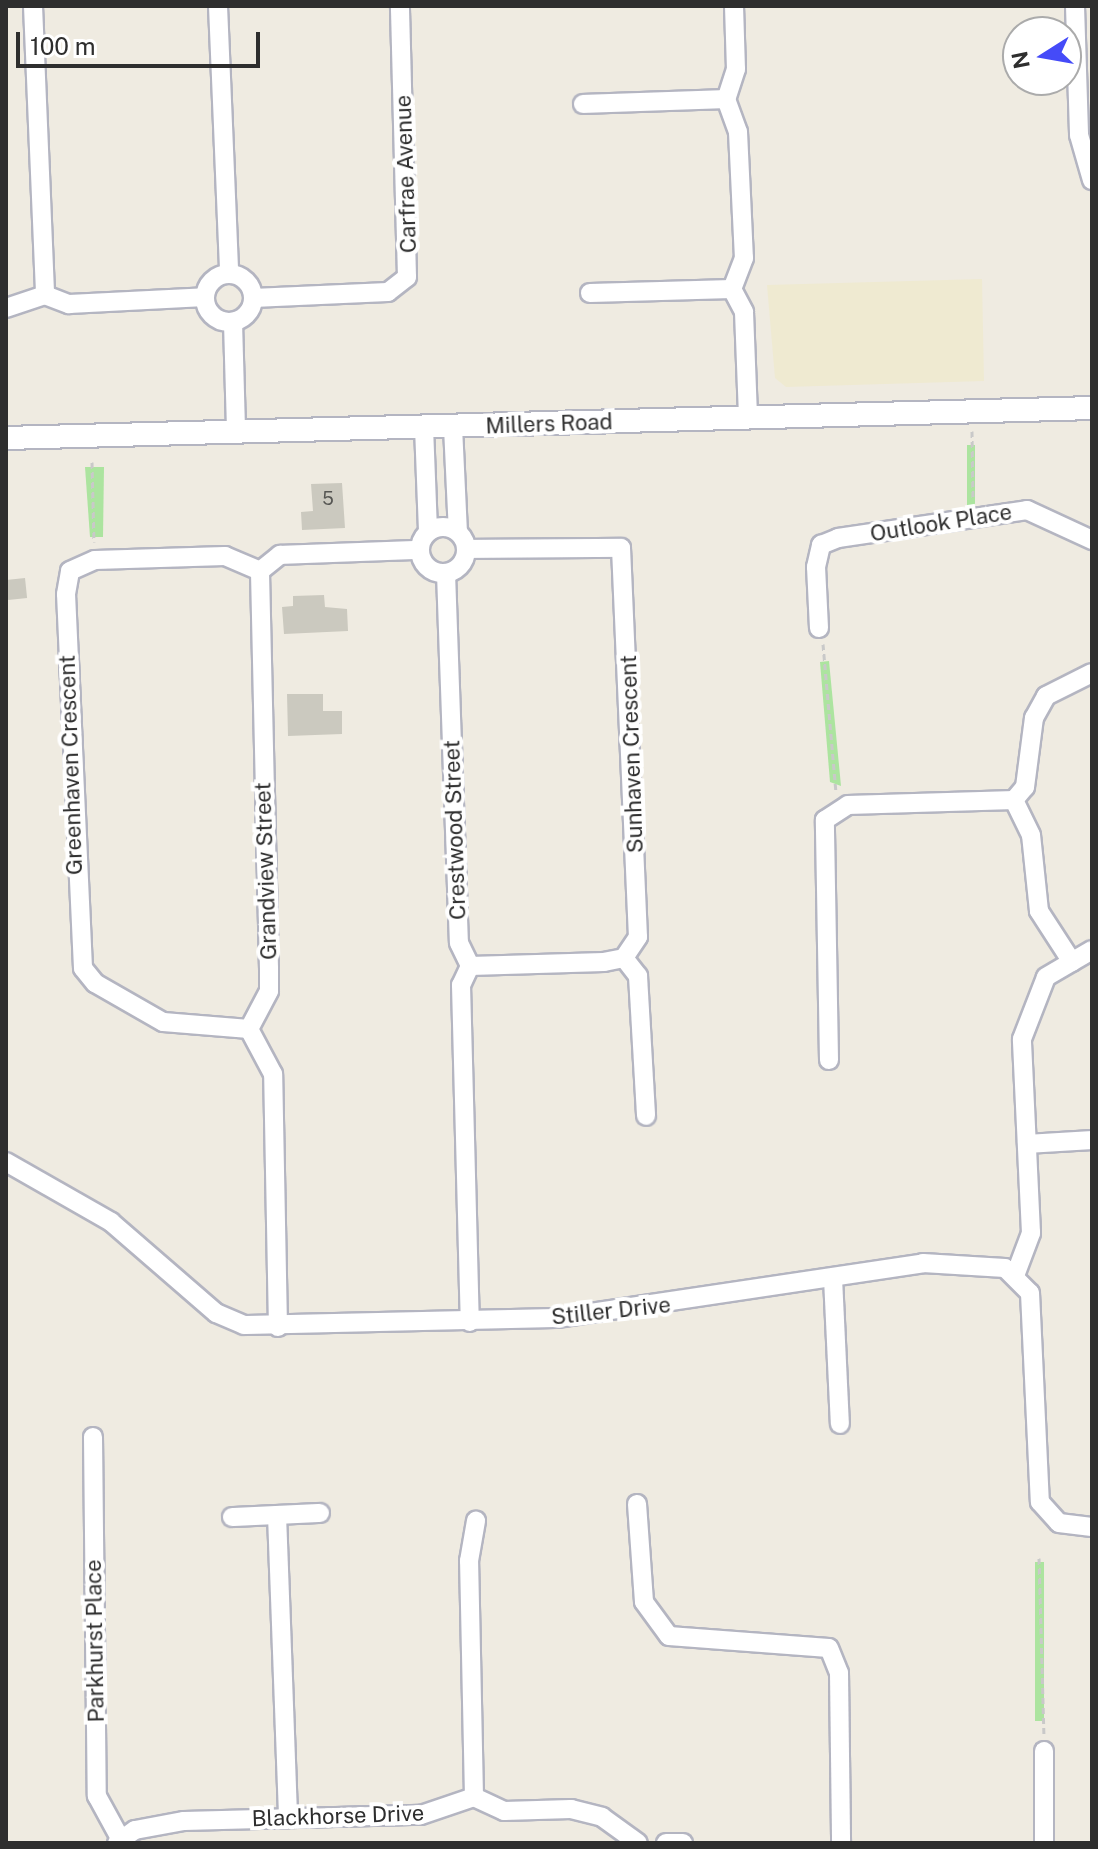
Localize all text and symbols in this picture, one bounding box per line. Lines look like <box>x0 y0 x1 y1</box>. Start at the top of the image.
scale bar <box>20 16 264 66</box>
north arrow <box>1002 16 1082 96</box>
text: 100 m <box>30 32 96 60</box>
text: N <box>1006 49 1035 71</box>
street label: Carfrae Avenue <box>390 94 422 254</box>
street label: Millers Road <box>485 409 613 439</box>
house number: 5 <box>322 488 334 510</box>
street label: Outlook Place <box>868 499 1014 547</box>
street label: Sunhaven Crescent <box>615 654 649 854</box>
street label: Greenhaven Crescent <box>54 655 88 875</box>
street label: Crestwood Street <box>439 740 471 920</box>
street label: Grandview Street <box>250 782 282 960</box>
street label: Stiller Drive <box>550 1292 672 1330</box>
street label: Parkhurst Place <box>80 1559 110 1723</box>
street label: Blackhorse Drive <box>251 1800 425 1832</box>

